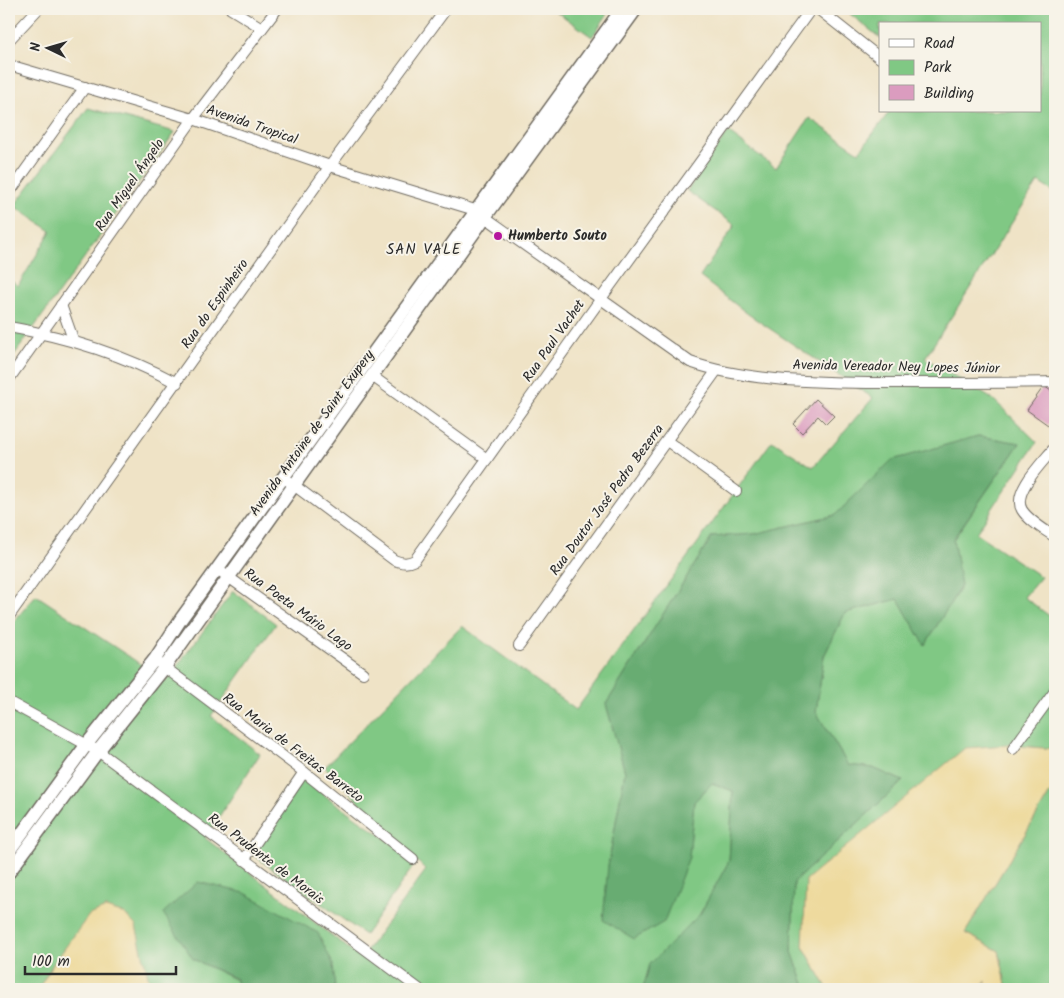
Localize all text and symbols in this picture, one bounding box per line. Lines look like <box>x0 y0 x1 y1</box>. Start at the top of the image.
north arrow <box>22 22 72 72</box>
legend <box>879 22 1042 112</box>
text: Road <box>924 32 955 56</box>
text: N <box>25 41 47 52</box>
text: Park <box>924 56 952 80</box>
text: Building <box>924 82 974 106</box>
street label: Avenida Tropical <box>203 99 301 151</box>
street label: Rua Miguel Ángelo <box>90 134 170 236</box>
place label: Humberto Souto <box>508 225 608 247</box>
marker: Humberto Souto <box>492 230 504 242</box>
district label: SAN VALE <box>386 238 462 262</box>
street label: Rua do Espinheiro <box>176 254 254 354</box>
street label: Rua Paul Vachet <box>517 295 591 387</box>
street label: Avenida Antoine de Saint Exupery <box>244 345 380 521</box>
street label: Avenida Vereador Ney Lopes Júnior <box>792 354 1001 380</box>
street label: Rua Doutor José Pedro Bezerra <box>544 420 670 580</box>
street label: Rua Poeta Mário Lago <box>239 563 357 657</box>
street label: Rua Maria de Freitas Barreto <box>218 688 368 808</box>
street label: Rua Prudente de Morais <box>203 808 329 910</box>
scale bar <box>25 943 176 975</box>
text: 100 m <box>32 950 70 974</box>

